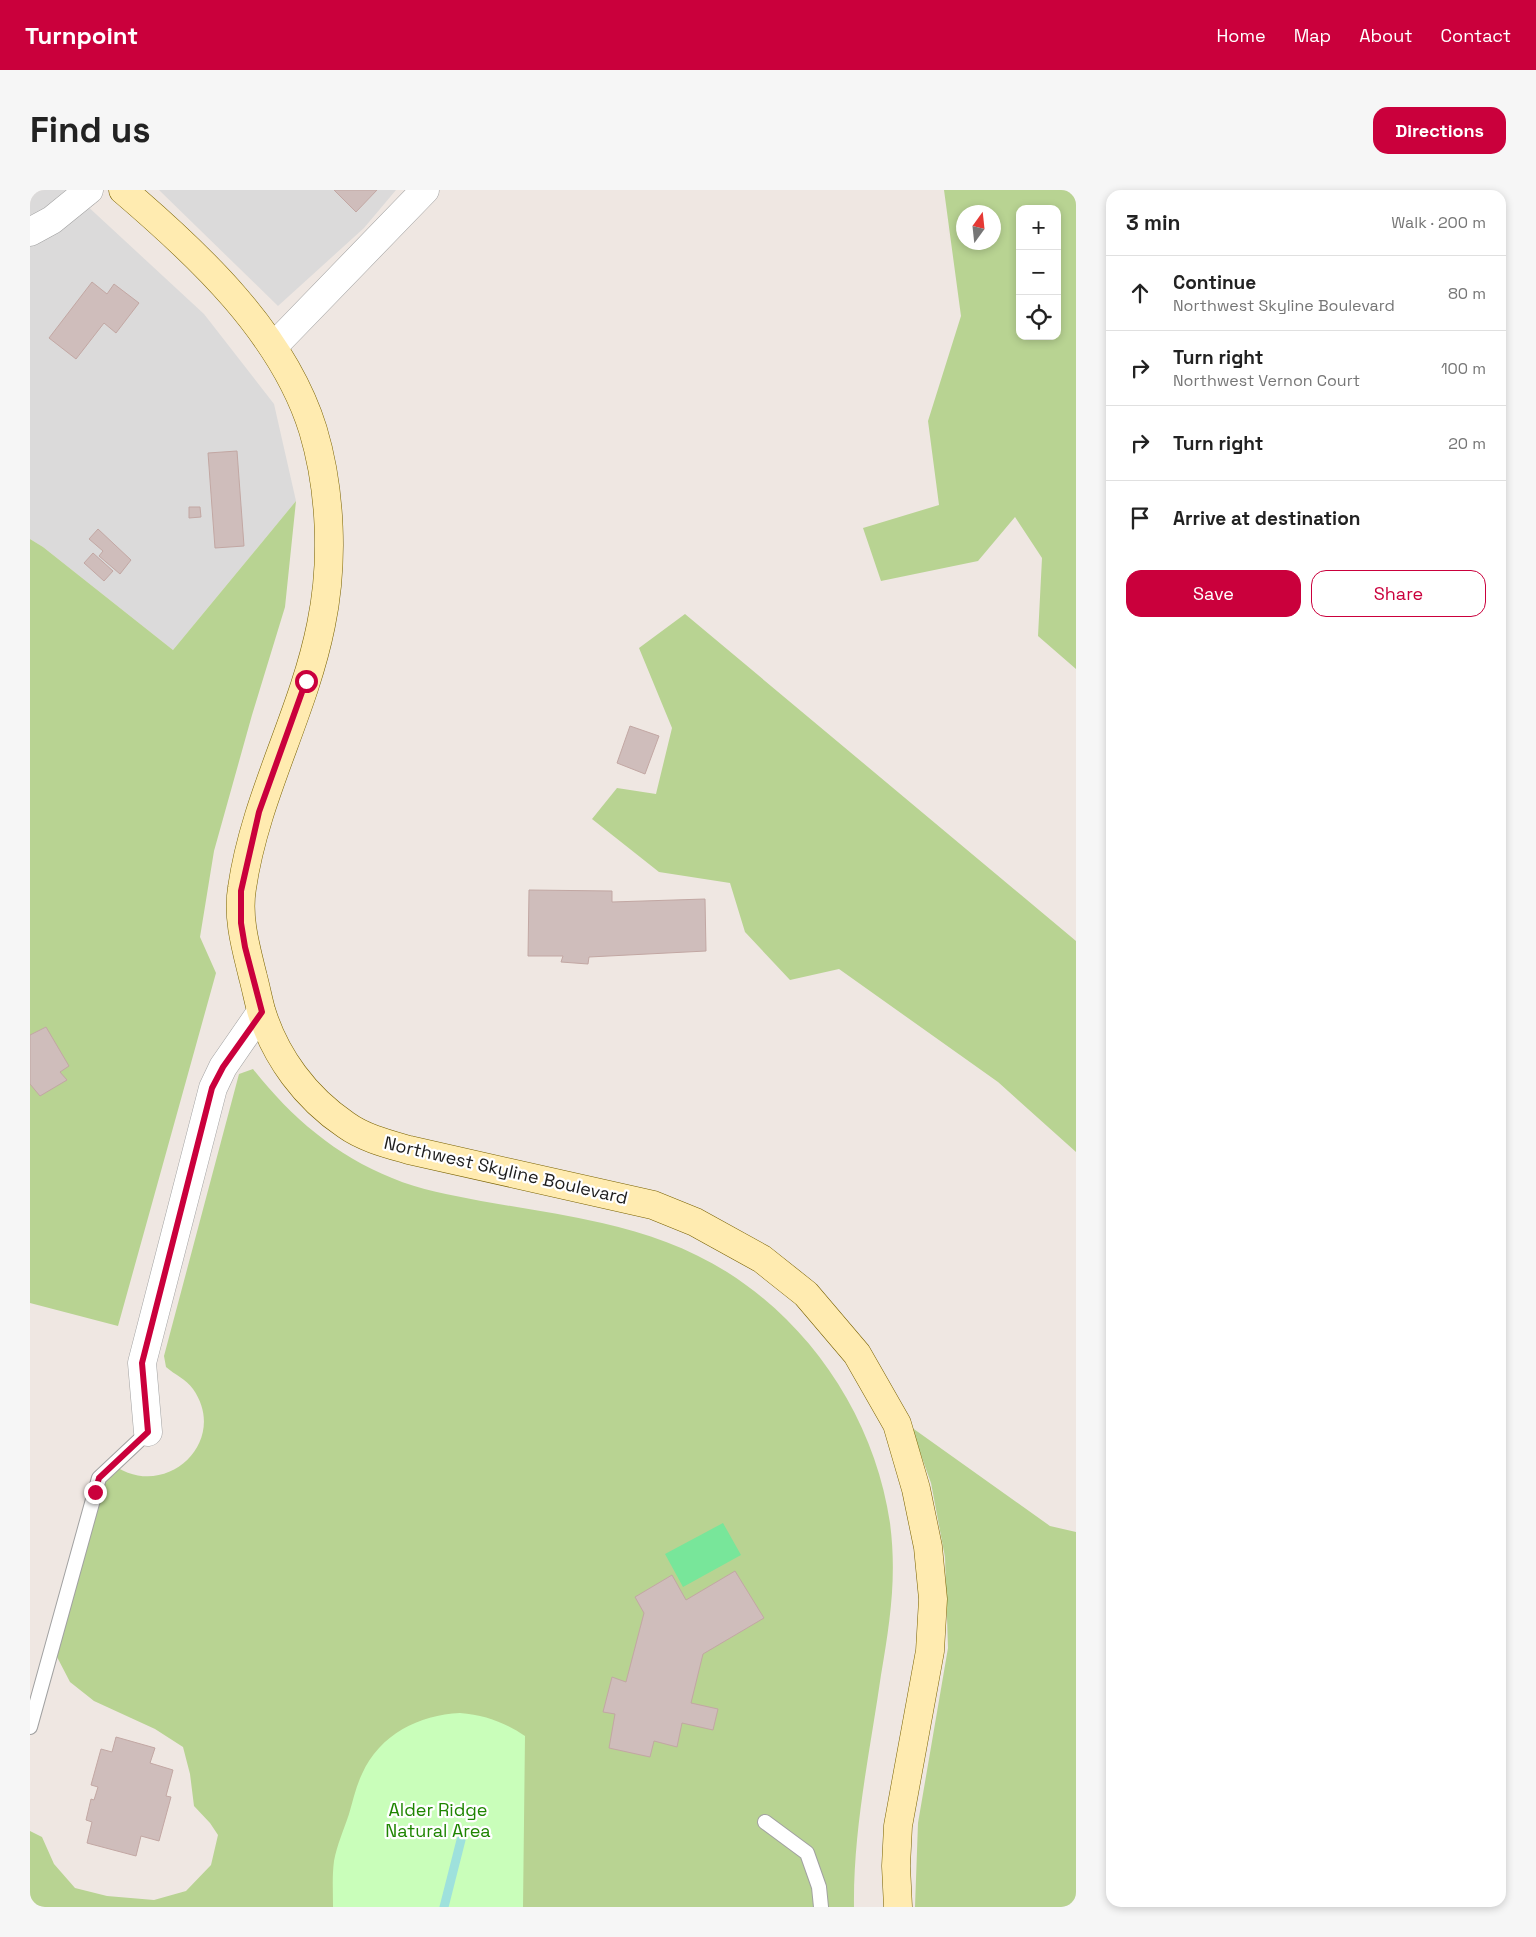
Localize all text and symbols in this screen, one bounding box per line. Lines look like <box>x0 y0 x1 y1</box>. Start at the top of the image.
text: Turnpoint <box>25 20 138 51</box>
text: Home <box>1217 24 1266 47</box>
text: Map <box>1294 24 1331 47</box>
text: About <box>1359 24 1413 47</box>
text: Contact <box>1441 24 1511 47</box>
button: Directions <box>1373 107 1506 154</box>
text: Find us <box>30 108 151 152</box>
north arrow <box>956 205 1001 250</box>
map controls <box>1016 205 1061 340</box>
button: + <box>1016 205 1061 250</box>
text: 3 min <box>1126 209 1181 236</box>
text: Walk · 200 m <box>1391 212 1486 233</box>
button: − <box>1016 250 1061 295</box>
text: Continue <box>1173 270 1256 295</box>
icon: ahead <box>1126 279 1154 307</box>
text: 80 m <box>1448 283 1486 304</box>
button: locate <box>1016 295 1061 340</box>
text: Northwest Skyline Boulevard <box>1173 295 1395 316</box>
text: Turn right <box>1173 345 1263 370</box>
icon: right <box>1126 354 1154 382</box>
text: 100 m <box>1441 358 1486 379</box>
text: Northwest Vernon Court <box>1173 370 1360 391</box>
icon: right <box>1126 429 1154 457</box>
text: Turn right <box>1173 431 1263 456</box>
text: 20 m <box>1448 433 1486 454</box>
icon: arrive <box>1126 504 1154 532</box>
text: Arrive at destination <box>1173 506 1361 531</box>
button: Save <box>1126 570 1301 617</box>
button: Share <box>1311 570 1486 617</box>
route start <box>295 670 318 693</box>
street label: Northwest Skyline Boulevard <box>382 1131 630 1209</box>
route end <box>84 1481 107 1504</box>
park label: Alder Ridge Natural Area <box>385 1798 491 1842</box>

